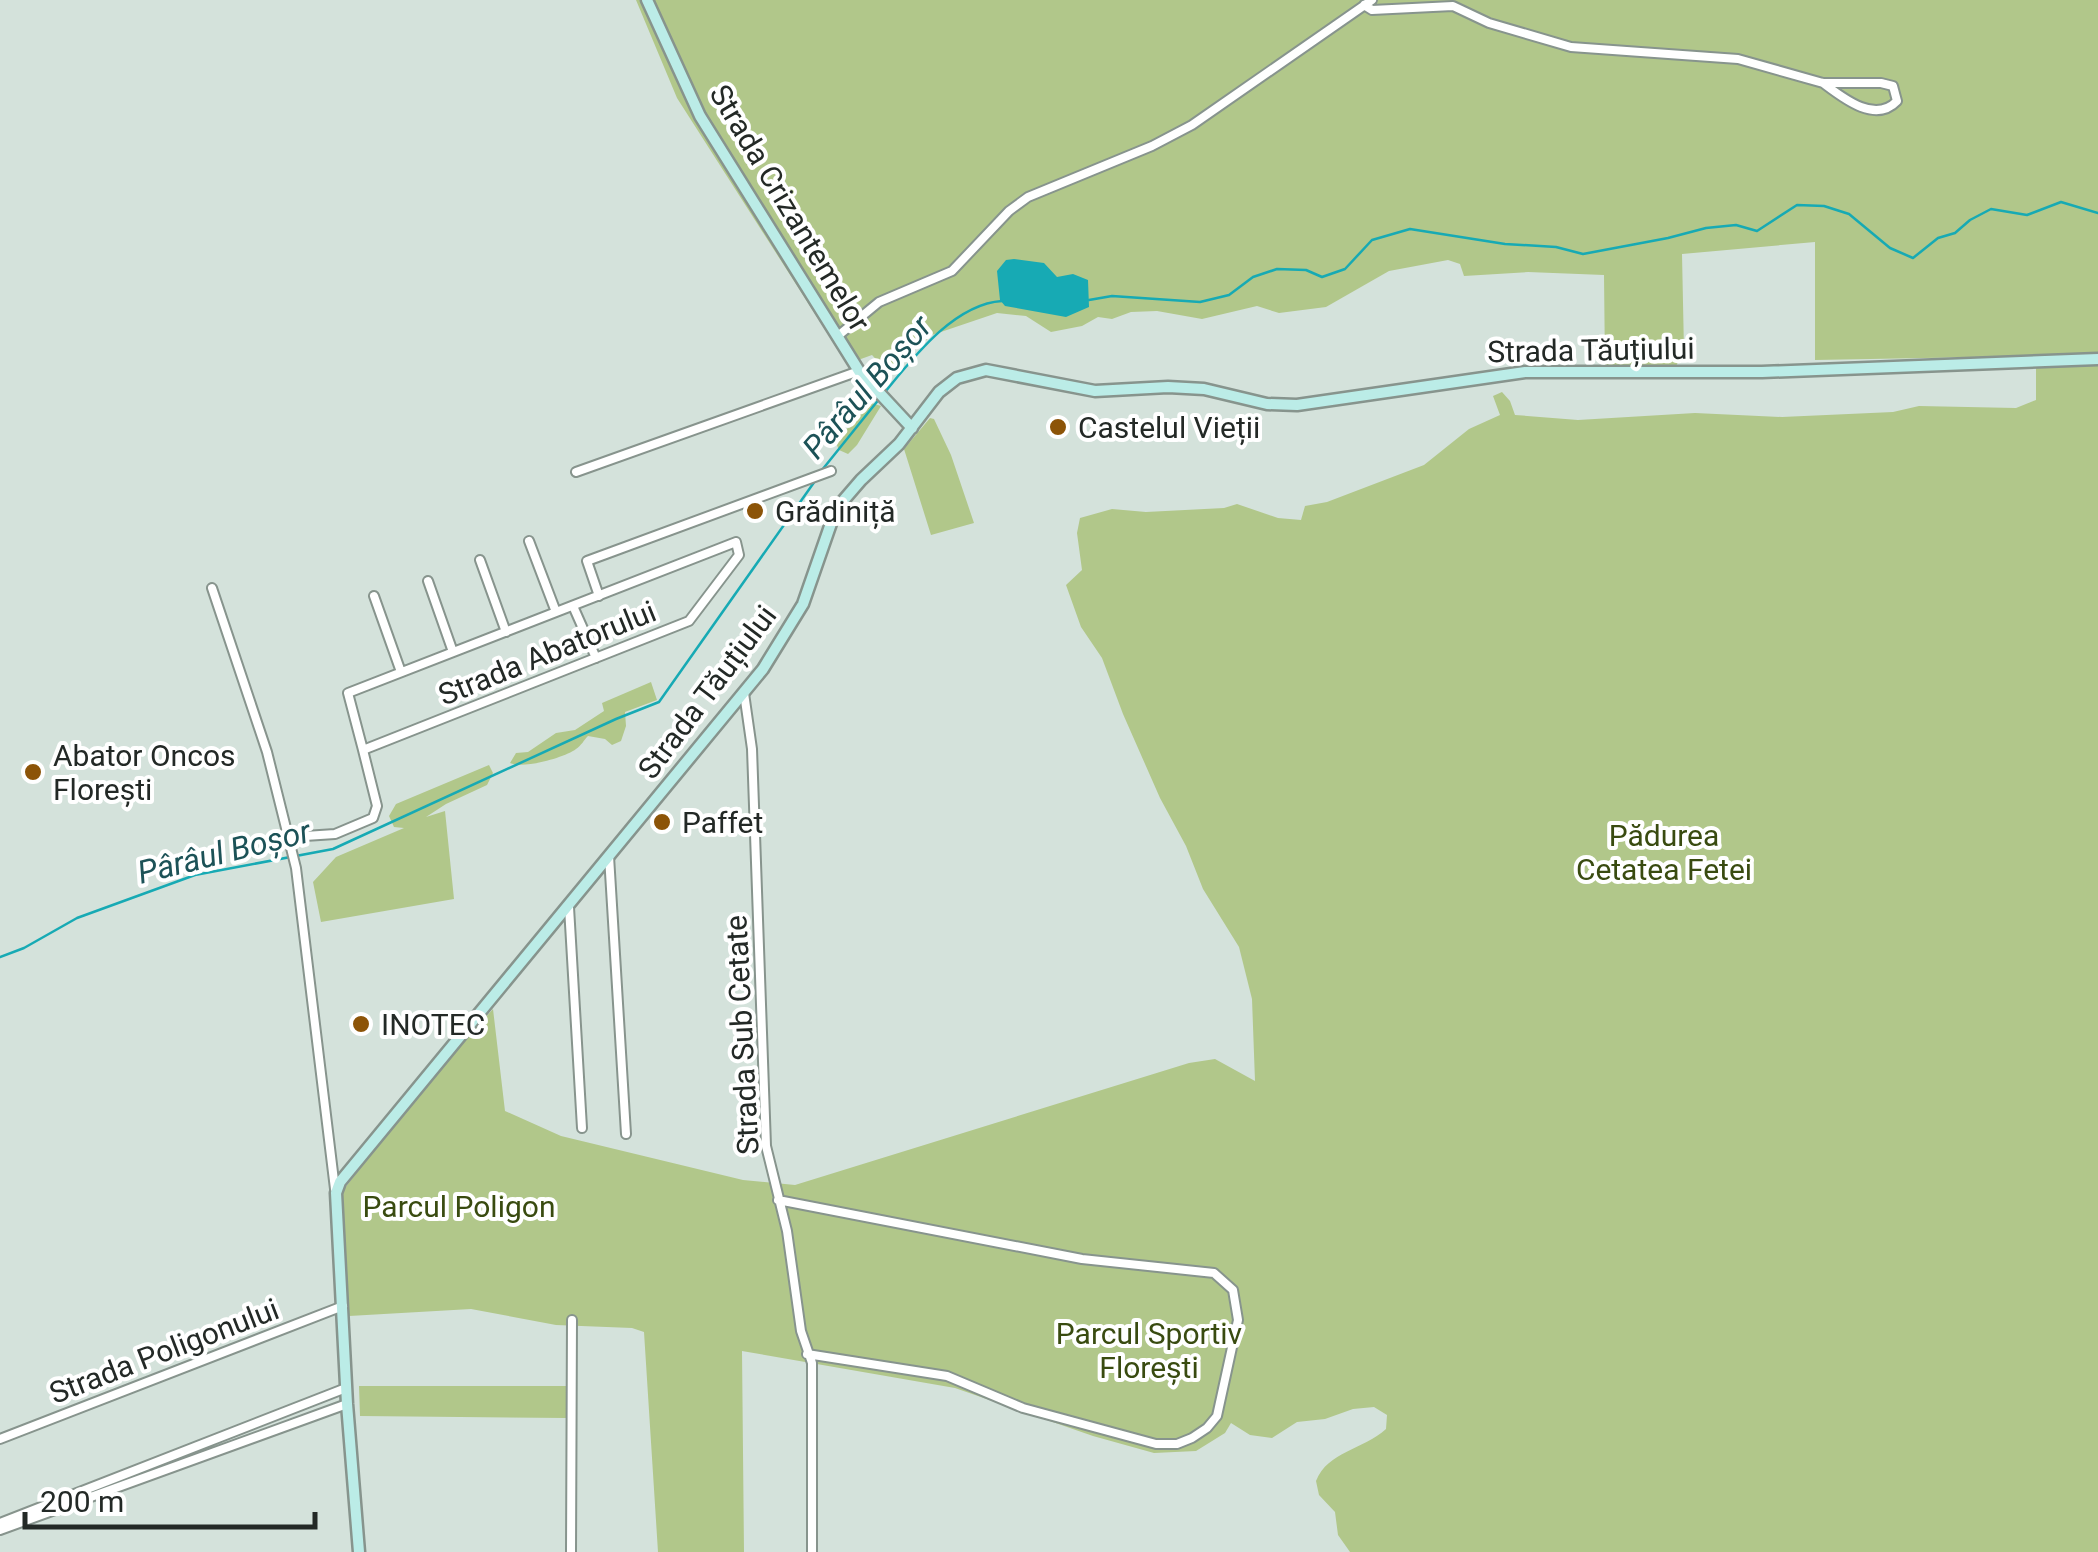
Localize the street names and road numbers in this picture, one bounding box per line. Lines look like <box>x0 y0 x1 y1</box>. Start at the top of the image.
street label: Strada Crizantemelor <box>703 78 877 338</box>
street label: Strada Tăuțiului <box>1487 331 1695 370</box>
street label: Strada Abatorului <box>433 593 661 713</box>
street label: Strada Tăuțiului <box>631 599 784 786</box>
street label: Strada Sub Cetate <box>718 914 766 1156</box>
street label: Strada Poligonului <box>44 1291 284 1411</box>

